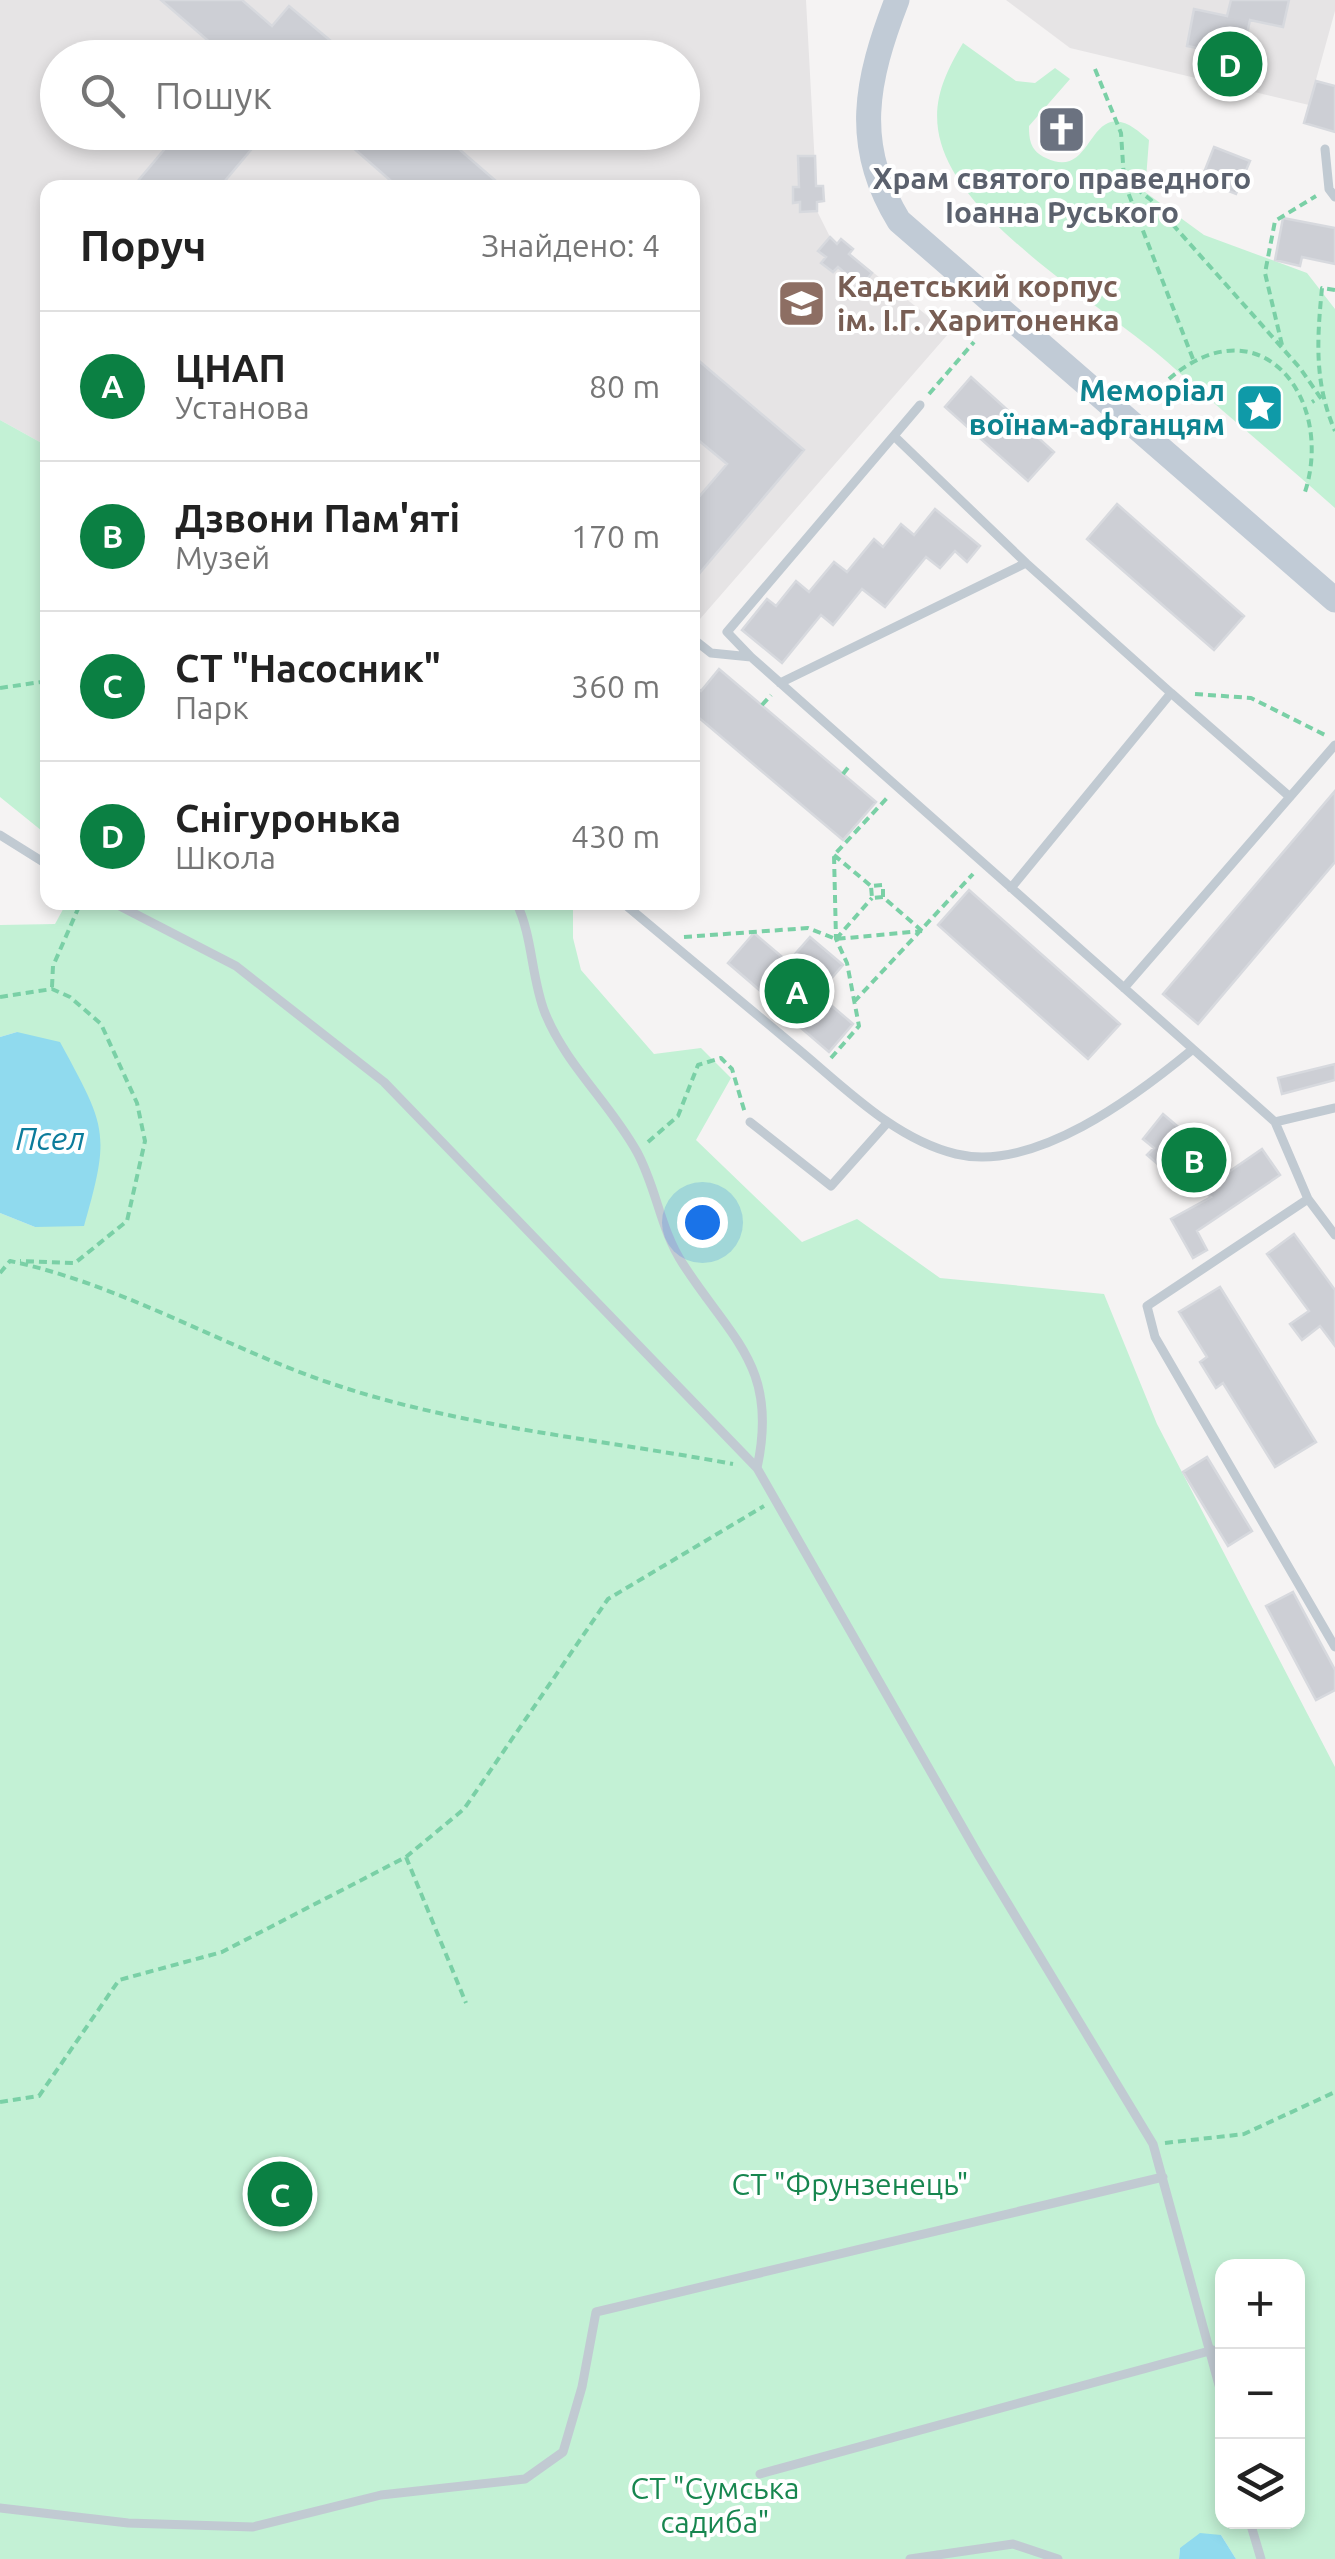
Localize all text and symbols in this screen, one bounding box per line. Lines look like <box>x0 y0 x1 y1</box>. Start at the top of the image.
pin: D <box>1198 27 1262 102</box>
search box <box>40 40 700 150</box>
icon: search <box>75 68 130 123</box>
text: Пошук <box>155 74 272 116</box>
church icon: Храм святого праведного Іоанна Руського <box>1036 103 1088 155</box>
place label: Храм святого праведного Іоанна Руського <box>873 161 1251 229</box>
text: Поруч <box>80 222 206 269</box>
text: Знайдено: 4 <box>481 227 660 263</box>
place label: Кадетський корпус ім. І.Г. Харитоненка <box>837 269 1120 337</box>
school or university icon: Кадетський корпус ім. І.Г. Харитоненка <box>776 277 828 329</box>
text: ЦНАП <box>175 347 286 389</box>
text: A <box>101 368 124 404</box>
text: 80 m <box>589 368 660 404</box>
place label: Меморіал воїнам-афганцям <box>969 373 1225 441</box>
place icon: Меморіал воїнам-афганцям <box>1234 381 1286 433</box>
text: Установа <box>175 389 310 425</box>
text: Дзвони Пам'яті <box>175 497 460 539</box>
text: B <box>102 518 123 554</box>
text: 170 m <box>571 518 660 554</box>
text: Музей <box>175 539 270 575</box>
text: СТ "Насосник" <box>175 647 441 689</box>
text: C <box>102 668 123 704</box>
text: 360 m <box>571 668 660 704</box>
text: Парк <box>175 689 249 725</box>
text: Снігуронька <box>175 797 401 839</box>
text: D <box>101 818 124 854</box>
text: 430 m <box>571 818 660 854</box>
text: Школа <box>175 839 276 875</box>
pin: A <box>764 954 830 1028</box>
water label: Псел <box>15 1120 85 1156</box>
pin: B <box>1162 1122 1226 1198</box>
your location <box>677 1197 728 1248</box>
pin: C <box>248 2156 312 2232</box>
park label: СТ "Фрунзенець" <box>731 2167 969 2201</box>
map controls <box>1215 2259 1305 2529</box>
button: + <box>1215 2259 1305 2349</box>
button: − <box>1215 2349 1305 2439</box>
button: layers <box>1215 2439 1305 2529</box>
park label: СТ "Сумська садиба" <box>630 2471 800 2539</box>

